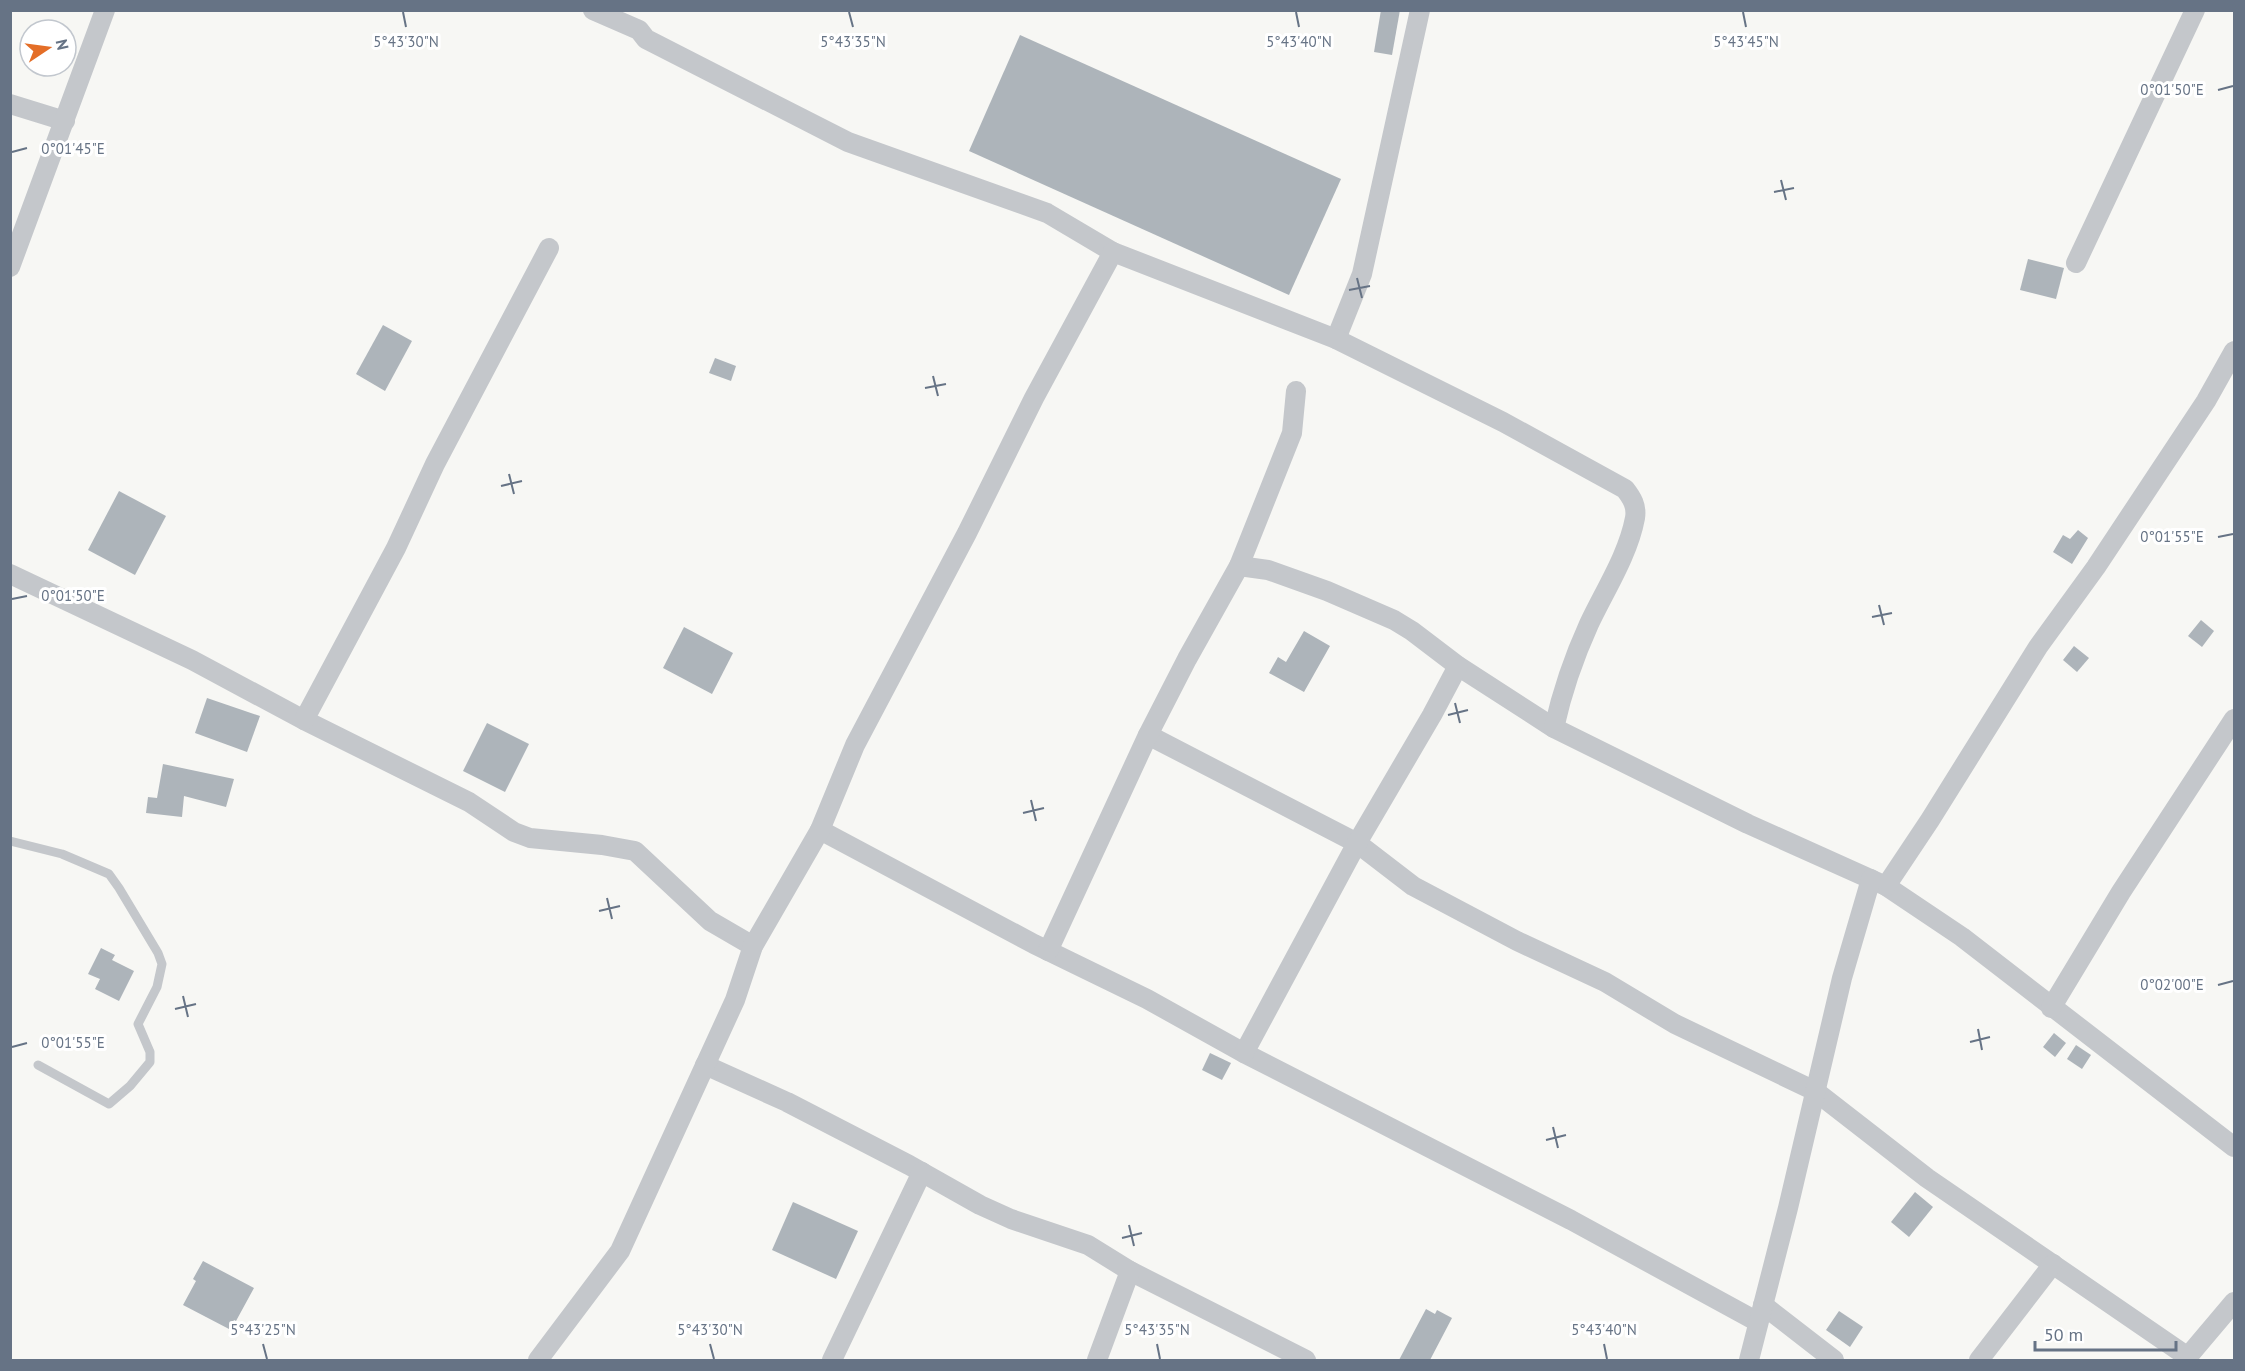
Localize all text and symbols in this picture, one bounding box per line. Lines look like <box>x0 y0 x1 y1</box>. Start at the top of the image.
north arrow <box>18 18 78 78</box>
text: 5°43'30"N <box>373 32 439 51</box>
text: 5°43'35"N <box>820 32 886 51</box>
text: 5°43'40"N <box>1266 32 1332 51</box>
text: 5°43'45"N <box>1713 32 1779 51</box>
text: N <box>52 37 74 52</box>
text: 0°01'50"E <box>2140 80 2204 99</box>
text: 0°01'45"E <box>41 139 105 158</box>
text: 0°01'55"E <box>2140 527 2204 546</box>
text: 0°01'50"E <box>41 586 105 605</box>
text: 0°02'00"E <box>2140 975 2204 994</box>
text: 0°01'55"E <box>41 1033 105 1052</box>
scale bar <box>2035 1314 2176 1352</box>
text: 5°43'25"N <box>230 1320 296 1339</box>
text: 5°43'30"N <box>677 1320 743 1339</box>
text: 5°43'35"N <box>1124 1320 1190 1339</box>
text: 5°43'40"N <box>1571 1320 1637 1339</box>
text: 50 m <box>2044 1323 2083 1346</box>

